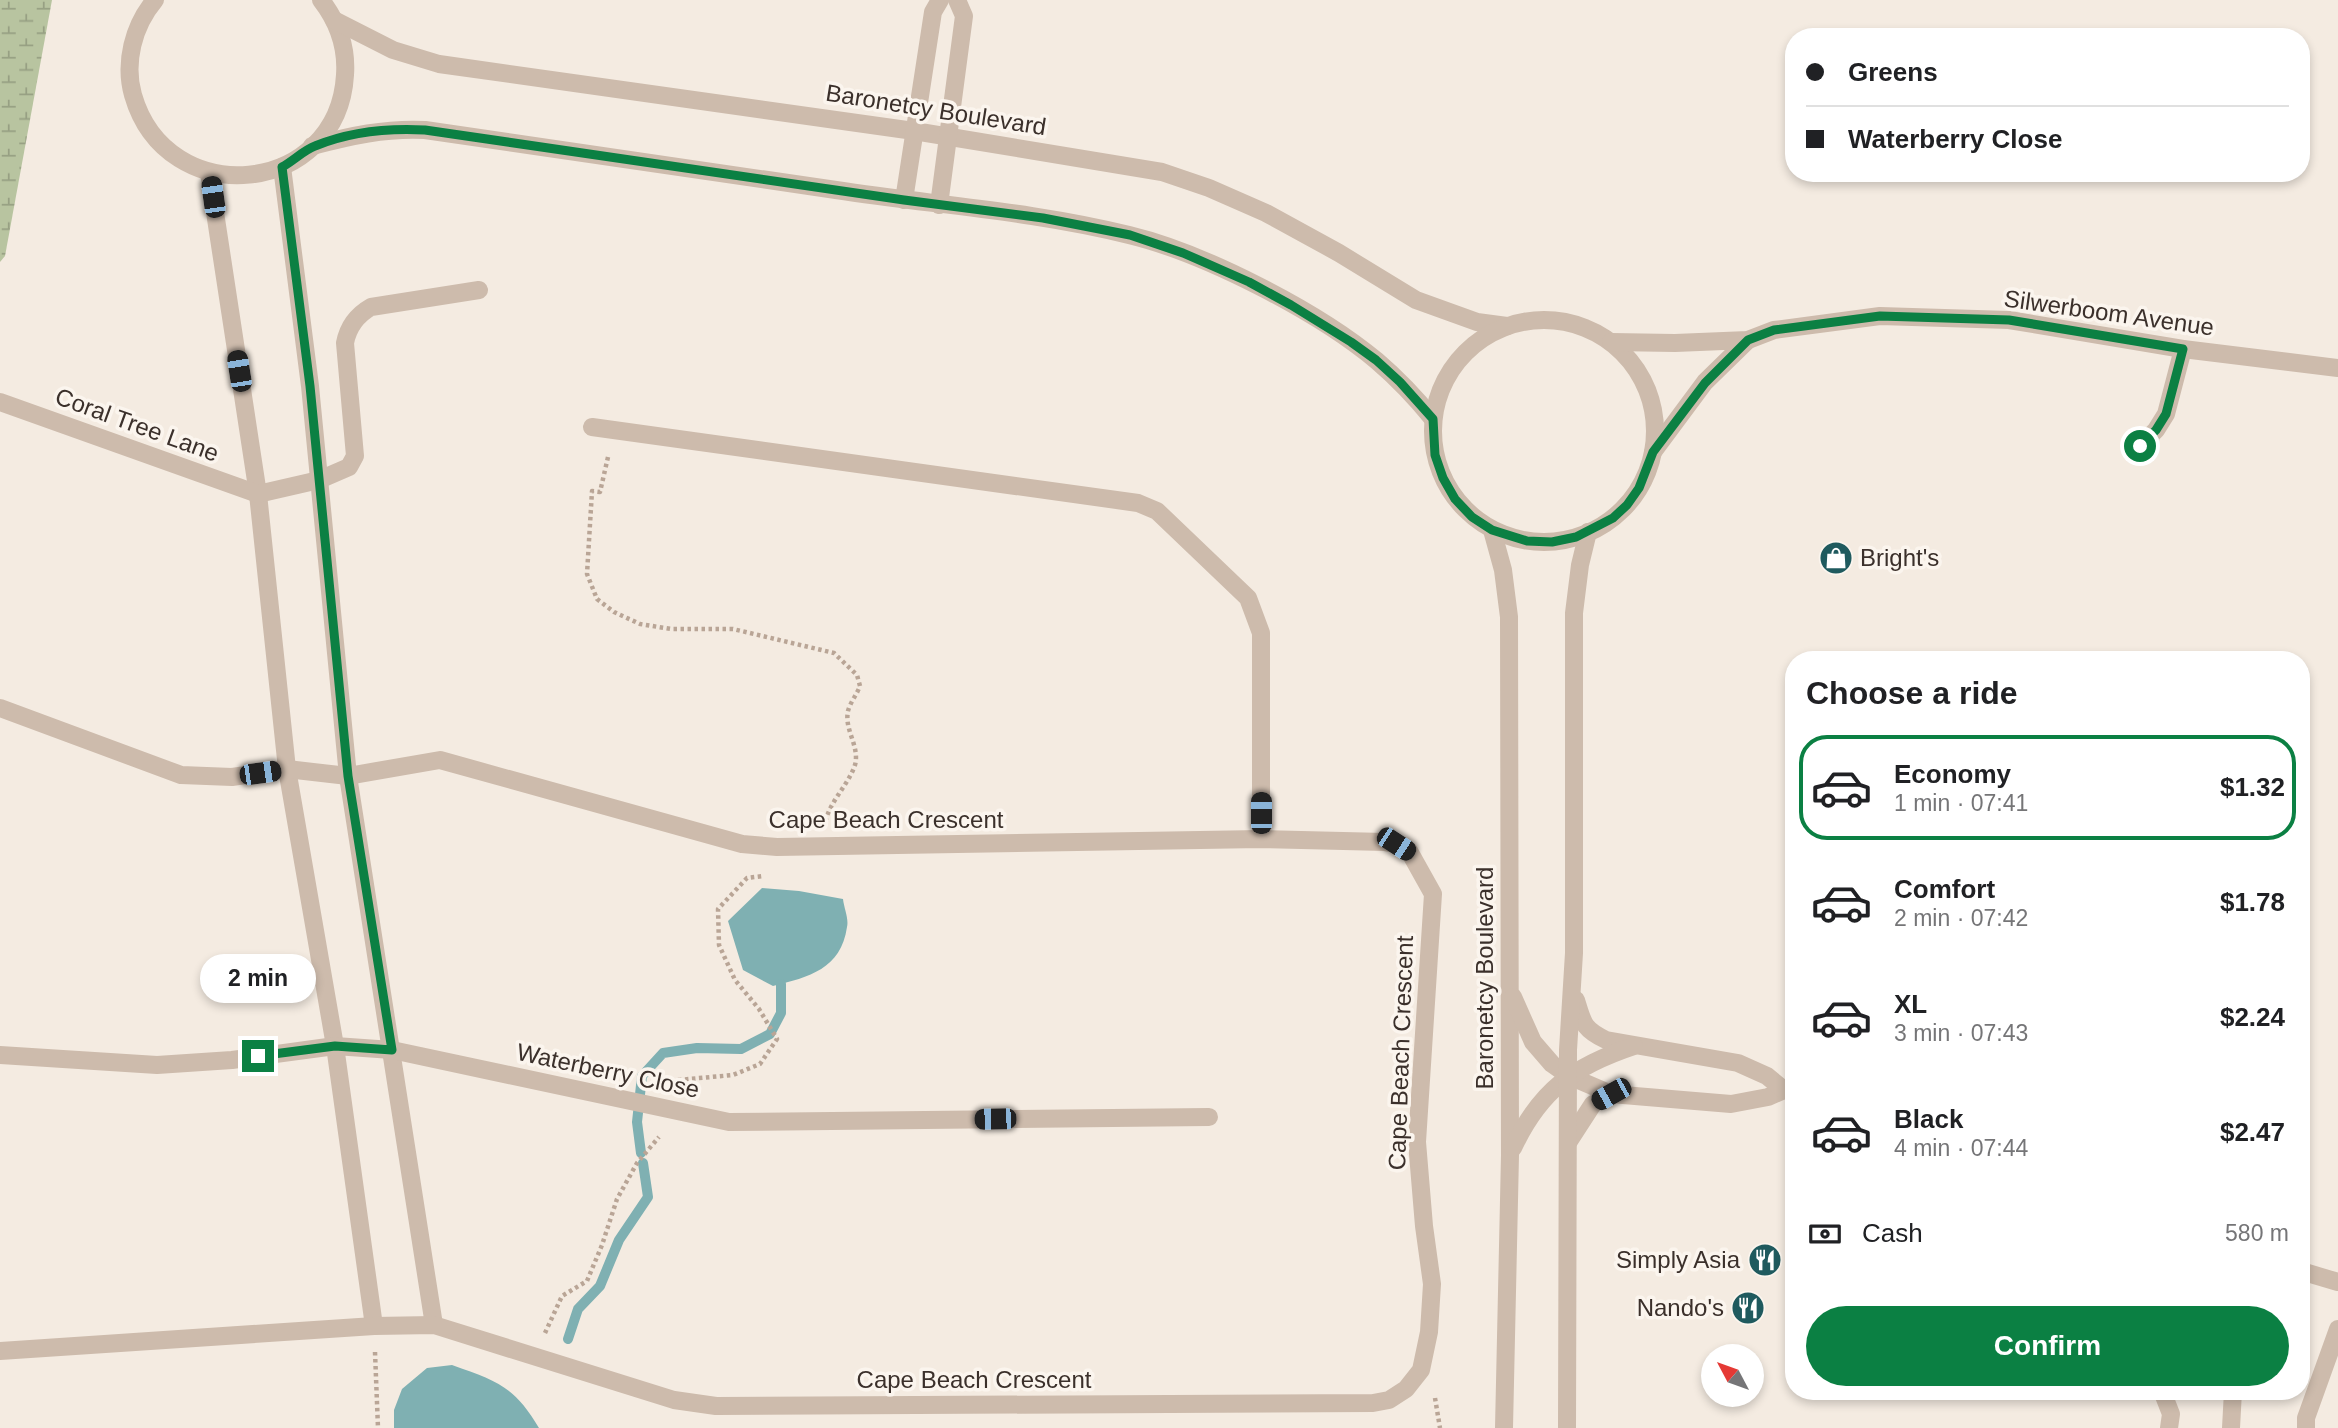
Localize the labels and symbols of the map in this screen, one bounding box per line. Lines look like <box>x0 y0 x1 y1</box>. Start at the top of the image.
street label: Baronetcy Boulevard <box>824 79 1048 140</box>
car <box>200 175 227 219</box>
street label: Silwerboom Avenue <box>2002 284 2216 341</box>
car <box>226 349 253 393</box>
street label: Coral Tree Lane <box>52 382 223 467</box>
route start <box>2124 430 2156 462</box>
shop icon: Bright's <box>1817 539 1855 577</box>
place label: Bright's <box>1860 544 1939 571</box>
car <box>238 760 283 786</box>
car <box>1251 792 1272 834</box>
street label: Cape Beach Crescent <box>769 806 1004 833</box>
car <box>1373 824 1420 864</box>
street label: Baronetcy Boulevard <box>1471 867 1498 1089</box>
street label: Cape Beach Crescent <box>1383 935 1418 1171</box>
callout: 2 min <box>200 954 316 1004</box>
street label: Waterberry Close <box>514 1038 702 1103</box>
route end <box>242 1040 274 1072</box>
car <box>1588 1075 1635 1113</box>
car <box>974 1108 1017 1130</box>
restaurant icon: Simply Asia <box>1746 1241 1784 1279</box>
place label: Simply Asia <box>1616 1246 1741 1273</box>
restaurant icon: Nando's <box>1729 1289 1767 1327</box>
place label: Nando's <box>1637 1294 1724 1321</box>
north arrow <box>1701 1344 1764 1407</box>
street label: Cape Beach Crescent <box>857 1366 1092 1393</box>

